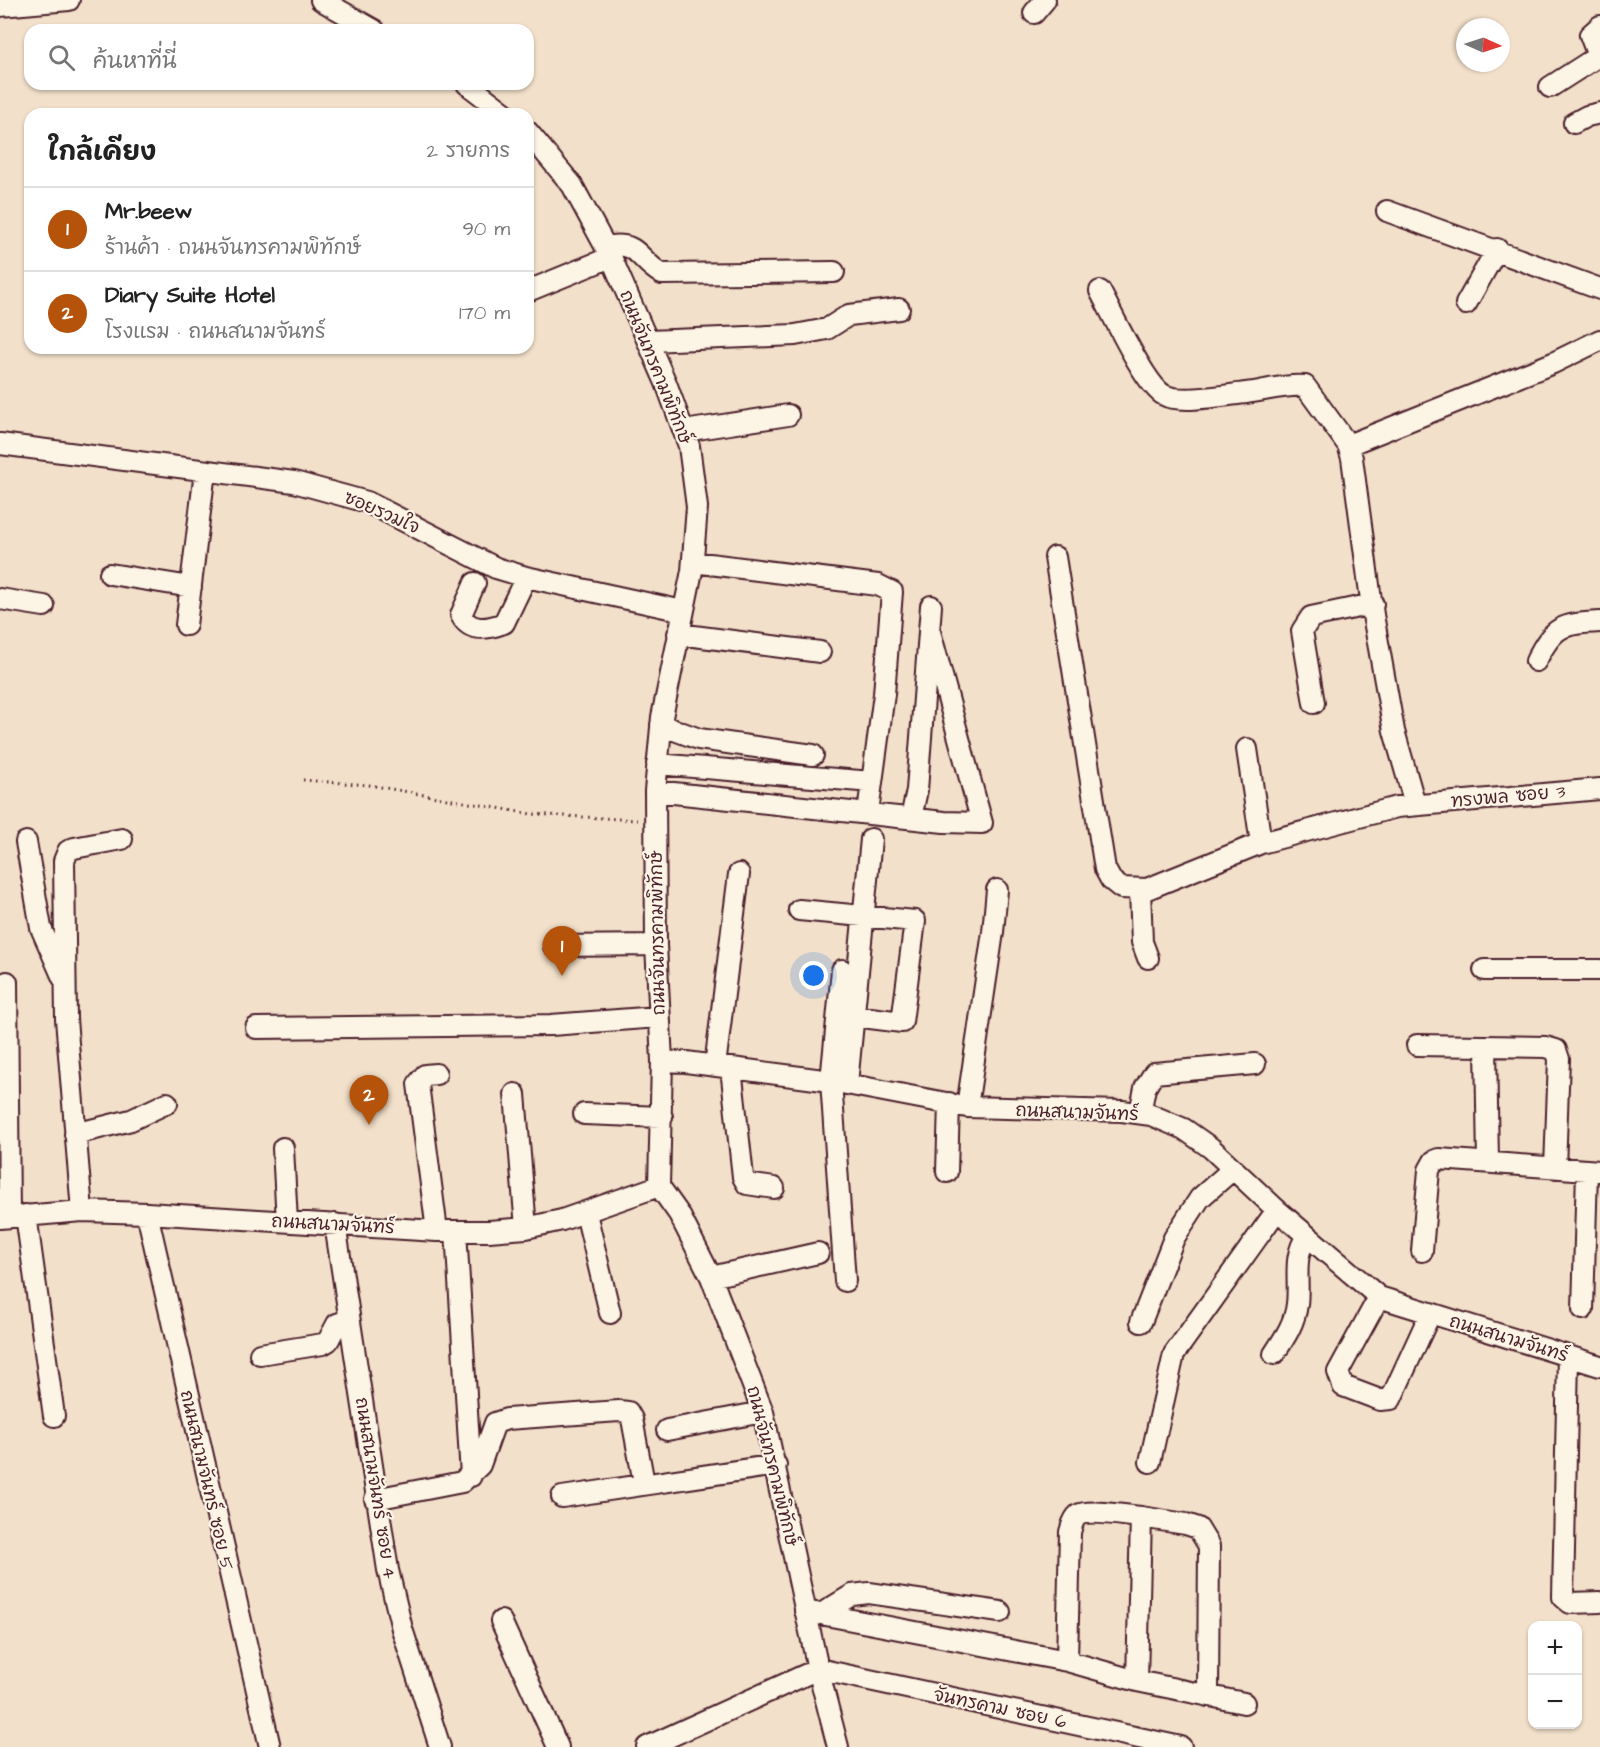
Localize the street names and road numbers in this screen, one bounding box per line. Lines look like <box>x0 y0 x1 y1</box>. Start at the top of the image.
street label: ถนนจันทรคามพิทักษ์ <box>613 286 699 449</box>
street label: ซอยรวมใจ <box>340 484 424 540</box>
street label: ทรงพล ซอย 3 <box>1450 779 1567 814</box>
street label: ถนนจันทรคามพิทักษ์ <box>643 850 671 1015</box>
street label: ถนนสนามจันทร์ <box>1015 1097 1140 1127</box>
street label: ถนนสนามจันทร์ <box>271 1208 396 1240</box>
street label: ถนนสนามจันทร์ <box>1446 1308 1572 1369</box>
street label: ถนนจันทรคามพิทักษ์ <box>740 1383 806 1550</box>
street label: ถนนสนามจันทร์ ซอย 5 <box>174 1387 240 1573</box>
street label: ถนนสนามจันทร์ ซอย 4 <box>349 1395 403 1581</box>
street label: จันทรคาม ซอย 6 <box>931 1682 1069 1735</box>

